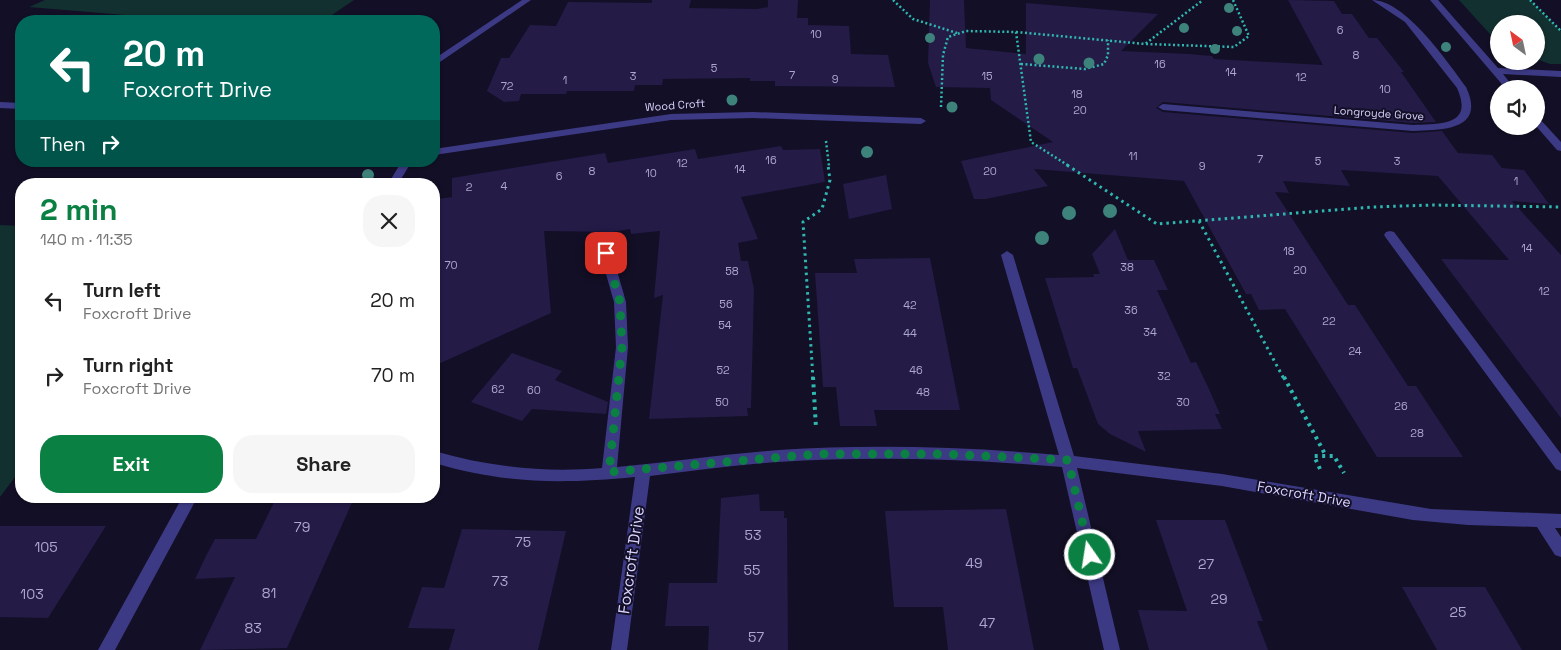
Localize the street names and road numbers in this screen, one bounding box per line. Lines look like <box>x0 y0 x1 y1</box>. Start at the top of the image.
street label: Wood Croft <box>644 96 706 114</box>
street label: Longroyde Grove <box>1333 103 1425 123</box>
street label: Foxcroft Drive <box>1256 477 1352 511</box>
street label: Foxcroft Drive <box>613 505 649 615</box>

